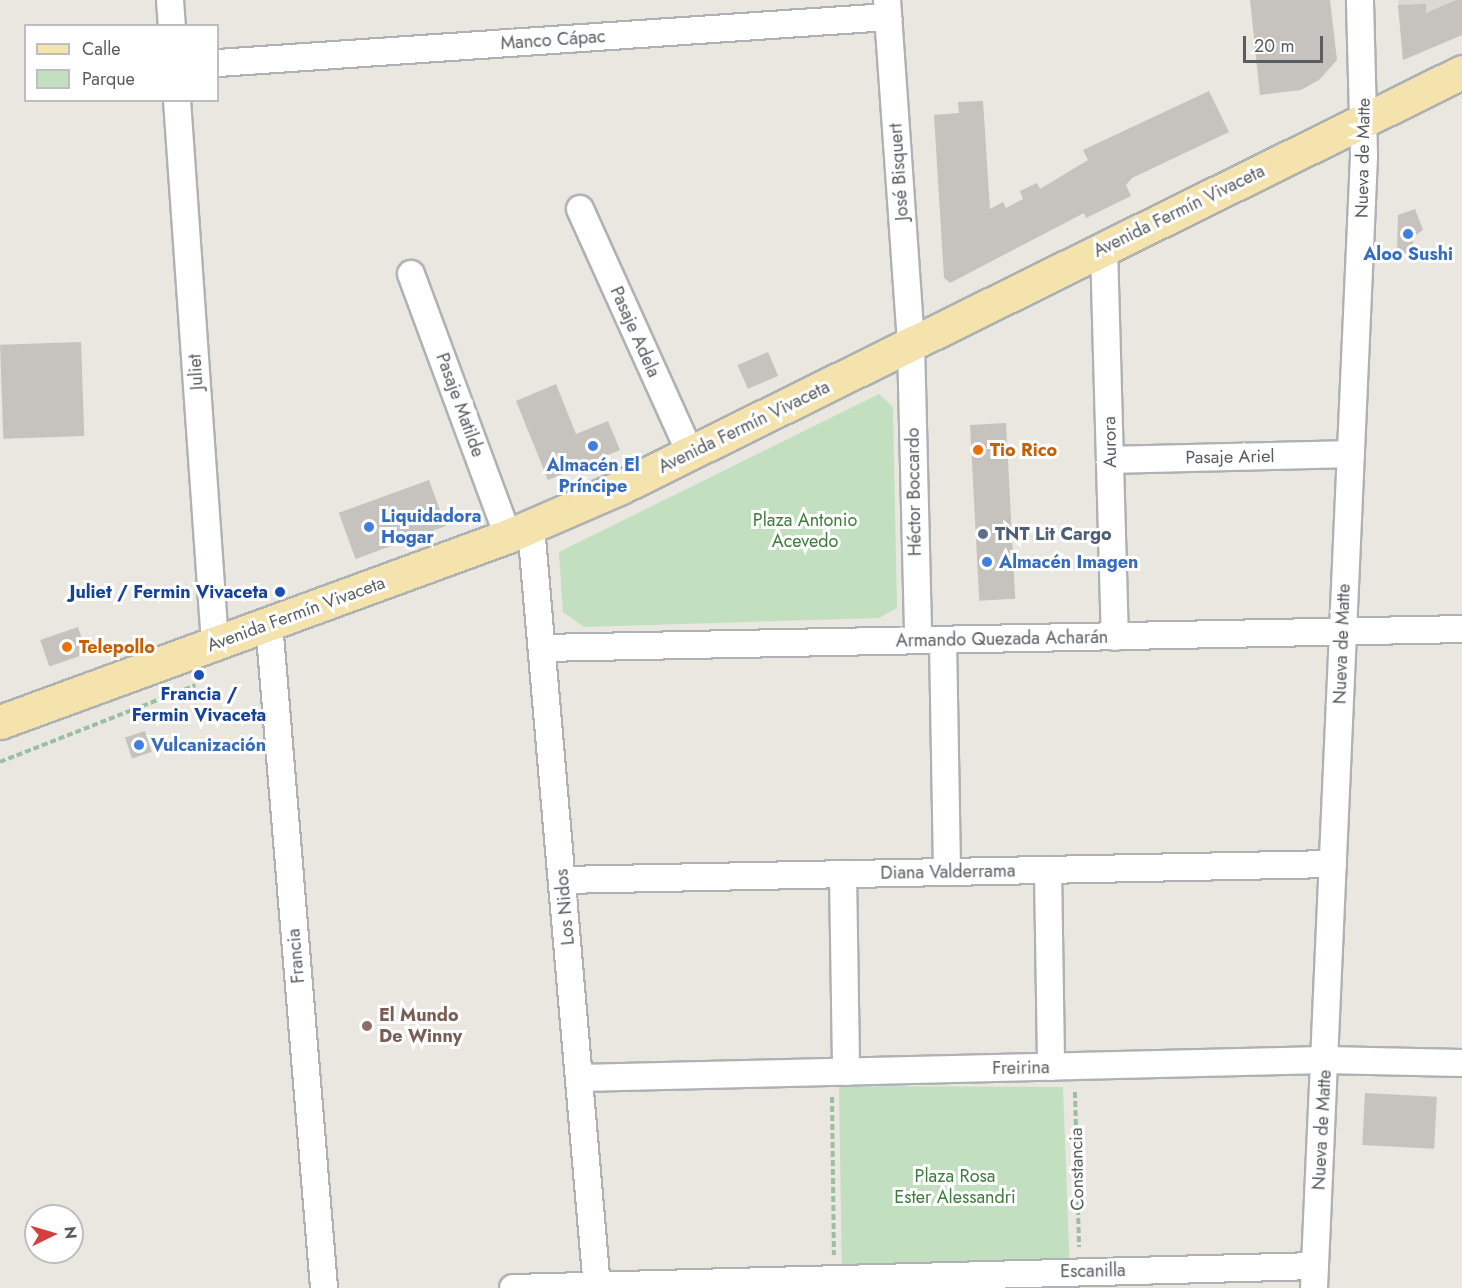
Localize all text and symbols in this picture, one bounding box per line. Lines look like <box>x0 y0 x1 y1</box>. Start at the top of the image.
legend <box>24 24 219 102</box>
scale bar <box>1246 24 1326 62</box>
street label: Manco Cápac <box>500 26 606 54</box>
text: 20 m <box>1254 33 1294 59</box>
text: Calle <box>82 36 121 62</box>
text: Parque <box>82 66 135 92</box>
street label: Nueva de Matte <box>1351 98 1375 218</box>
street label: José Bisquert <box>885 123 913 221</box>
street label: Avenida Fermín Vivaceta <box>1090 160 1268 262</box>
marker: Aloo Sushi <box>1401 227 1415 241</box>
place label: Aloo Sushi <box>1363 243 1453 265</box>
street label: Pasaje Adela <box>605 283 665 381</box>
street label: Pasaje Matilde <box>431 350 489 460</box>
street label: Juliet <box>184 353 208 391</box>
street label: Avenida Fermín Vivaceta <box>655 376 833 478</box>
street label: Aurora <box>1099 416 1121 468</box>
street label: Héctor Boccardo <box>902 428 926 556</box>
marker: Almacén El Príncipe <box>586 439 600 453</box>
place label: Tio Rico <box>990 439 1057 461</box>
marker: Tio Rico <box>971 443 985 457</box>
street label: Pasaje Ariel <box>1185 445 1275 469</box>
place label: Almacén El Príncipe <box>546 455 640 498</box>
place label: Liquidadora Hogar <box>381 506 482 548</box>
park label: Plaza Antonio Acevedo <box>753 510 857 552</box>
marker: Liquidadora Hogar <box>362 520 376 534</box>
place label: TNT Lit Cargo <box>995 523 1112 545</box>
marker: TNT Lit Cargo <box>976 527 990 541</box>
place label: Almacén Imagen <box>999 551 1138 573</box>
marker: Almacén Imagen <box>980 555 994 569</box>
street label: Avenida Fermín Vivaceta <box>204 572 388 656</box>
place label: Juliet / Fermin Vivaceta <box>69 581 268 603</box>
street label: Nueva de Matte <box>1329 583 1355 705</box>
marker: Juliet / Fermin Vivaceta <box>273 585 287 599</box>
street label: Armando Quezada Acharán <box>896 626 1108 652</box>
place label: Telepollo <box>79 636 155 658</box>
marker: Telepollo <box>60 640 74 654</box>
marker: Francia / Fermin Vivaceta <box>192 668 206 682</box>
place label: Francia / Fermin Vivaceta <box>132 684 266 726</box>
place label: Vulcanización <box>151 734 266 756</box>
marker: Vulcanización <box>132 738 146 752</box>
street label: Diana Valderrama <box>880 860 1016 884</box>
street label: Los Nidos <box>551 868 579 946</box>
street label: Francia <box>283 928 309 984</box>
place label: El Mundo De Winny <box>379 1005 462 1048</box>
marker: El Mundo De Winny <box>360 1019 374 1033</box>
street label: Freirina <box>992 1057 1050 1079</box>
street label: Nueva de Matte <box>1308 1069 1336 1191</box>
street label: Constancia <box>1065 1127 1089 1211</box>
park label: Plaza Rosa Ester Alessandri <box>894 1166 1016 1208</box>
north arrow <box>24 1204 84 1264</box>
text: N <box>58 1225 82 1240</box>
street label: Escanilla <box>1060 1260 1126 1282</box>

